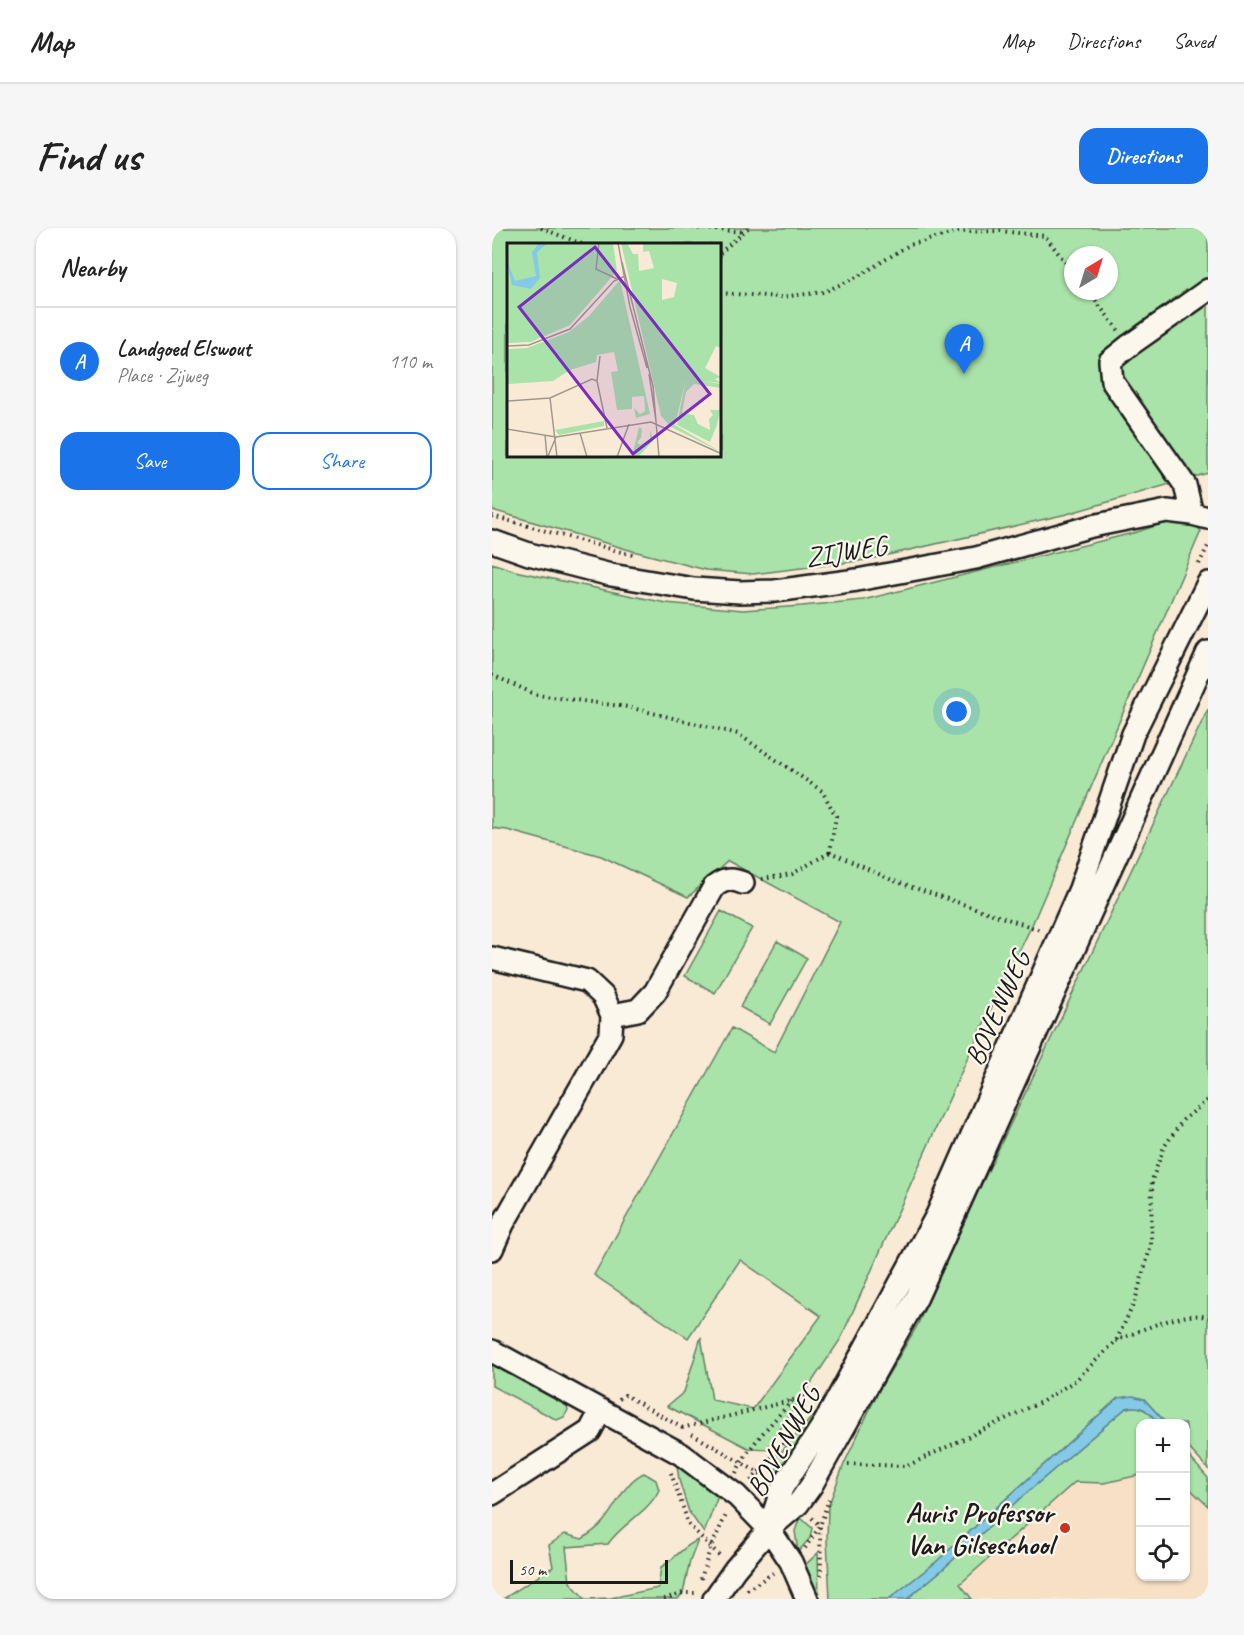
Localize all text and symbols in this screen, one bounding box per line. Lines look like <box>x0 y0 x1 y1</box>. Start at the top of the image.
text: Map <box>30 24 73 59</box>
text: Map <box>1002 28 1034 54</box>
text: Directions <box>1067 28 1140 54</box>
text: Saved <box>1173 28 1214 54</box>
button: Directions <box>1079 128 1208 184</box>
text: Find us <box>36 130 141 183</box>
inset map <box>507 243 722 458</box>
north arrow <box>1064 246 1118 300</box>
text: Nearby <box>60 251 125 284</box>
pin: A <box>944 324 984 374</box>
text: Landgoed Elswout <box>117 335 251 363</box>
text: A <box>74 349 85 374</box>
text: 110 m <box>389 349 432 374</box>
text: Place · Zijweg <box>117 363 208 388</box>
button: Save <box>60 432 240 490</box>
button: Share <box>252 432 432 490</box>
street label: ZIJWEG <box>803 527 892 575</box>
your location <box>942 697 971 726</box>
street label: BOVENWEG <box>956 943 1039 1071</box>
street label: BOVENWEG <box>738 1377 829 1503</box>
map controls <box>1136 1419 1190 1581</box>
button: + <box>1136 1419 1190 1473</box>
button: − <box>1136 1473 1190 1527</box>
place label: Auris Professor Van Gilseschool <box>906 1495 1059 1562</box>
marker: Auris Professor Van Gilseschool <box>1058 1521 1072 1535</box>
button: locate <box>1136 1527 1190 1581</box>
scale bar <box>510 1557 668 1584</box>
text: 50 m <box>519 1560 546 1580</box>

